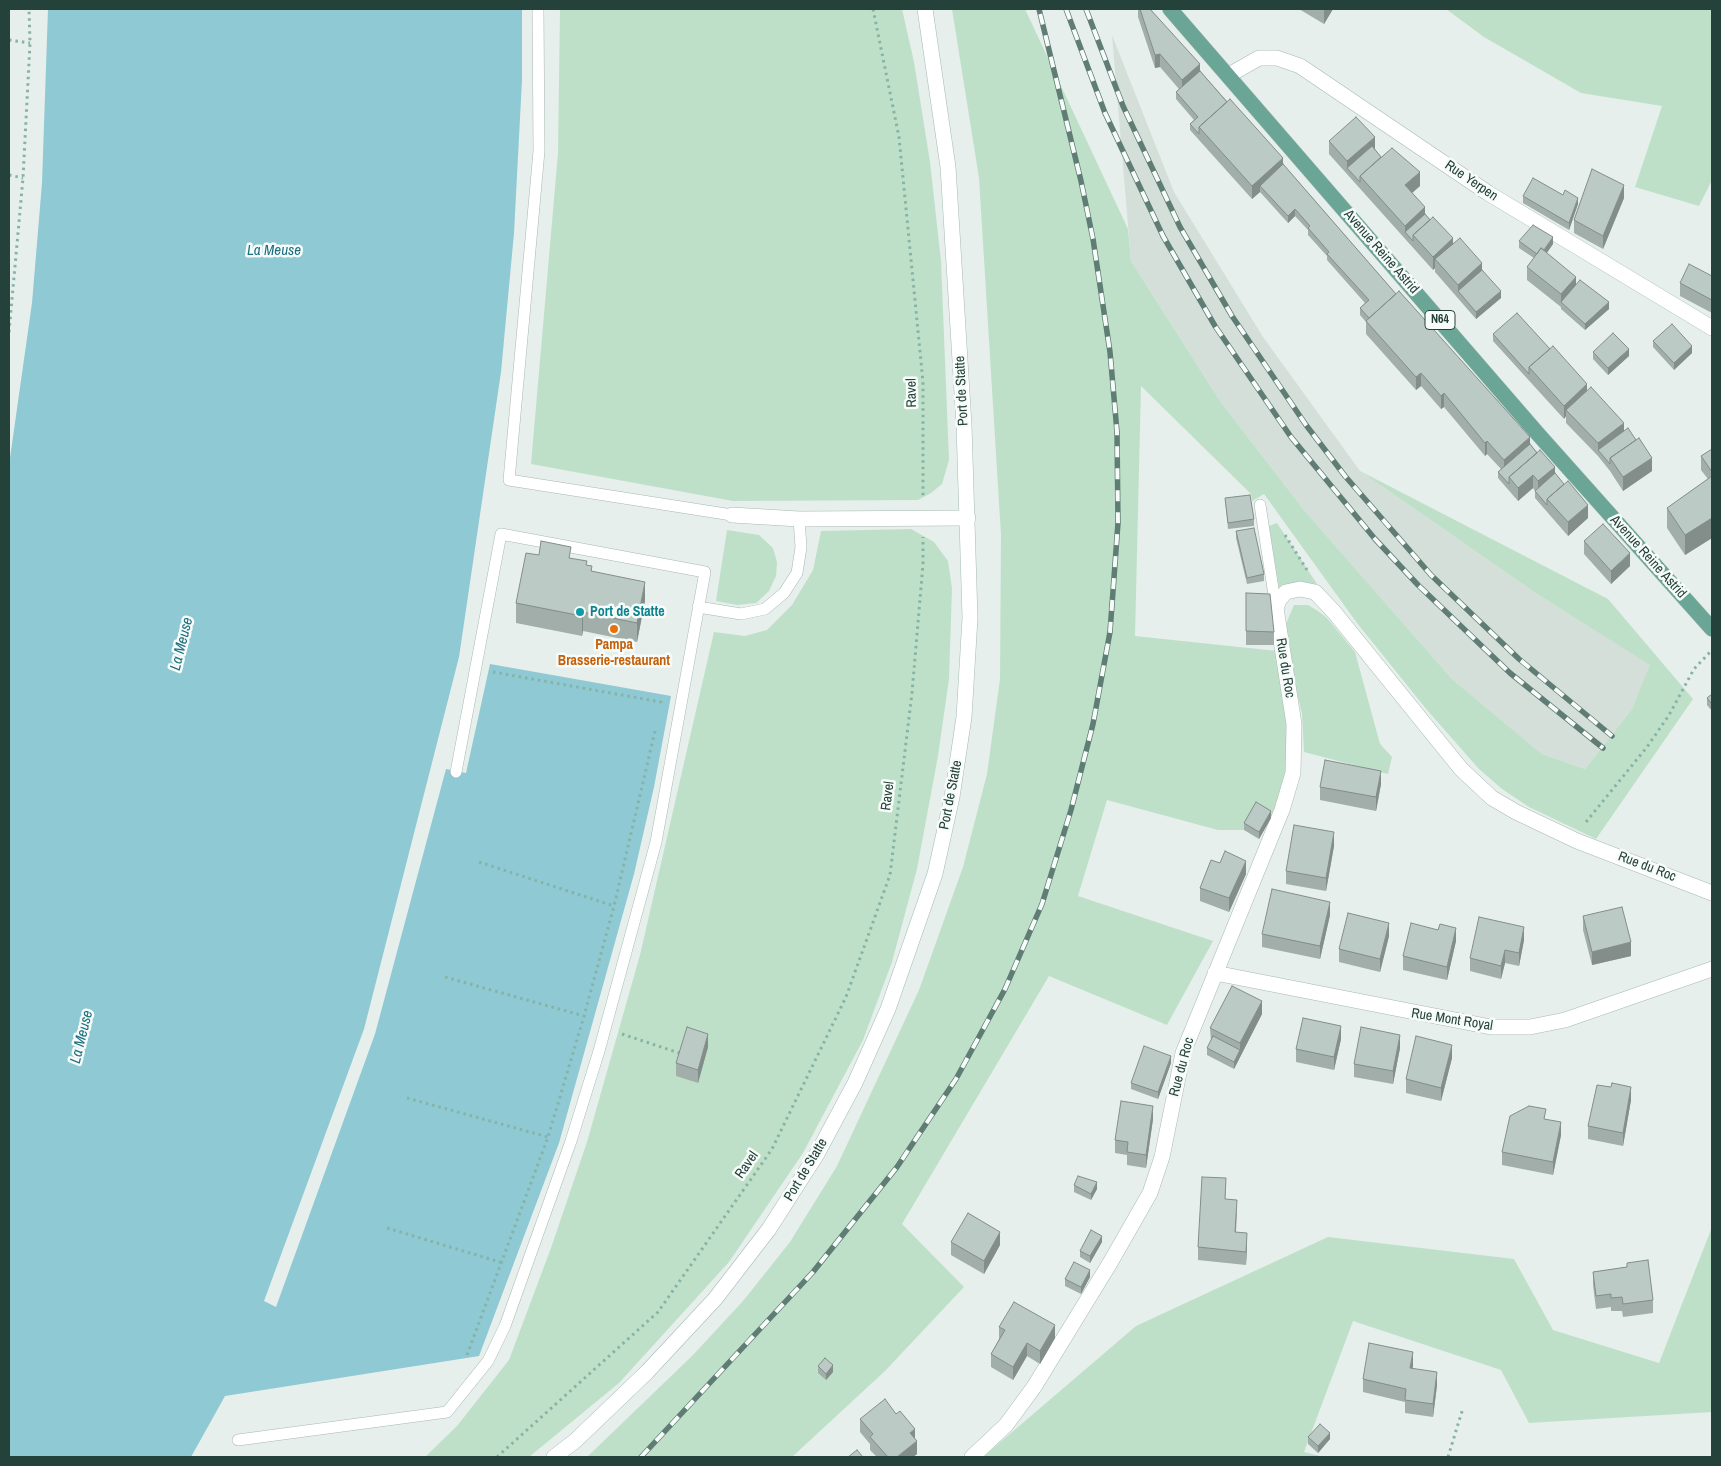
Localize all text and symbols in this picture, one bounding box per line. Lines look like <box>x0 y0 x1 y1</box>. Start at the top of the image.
street label: Rue Yerpen <box>1441 157 1501 205</box>
street label: Avenue Reine Astrid <box>1340 207 1422 297</box>
water label: La Meuse <box>247 242 301 260</box>
road number: N64 <box>1425 310 1455 330</box>
street label: Port de Statte <box>952 356 972 426</box>
street label: Ravel <box>903 378 921 408</box>
street label: Avenue Reine Astrid <box>1606 512 1690 602</box>
place label: Port de Statte <box>590 604 665 620</box>
marker: Port de Statte <box>574 606 586 618</box>
water label: La Meuse <box>167 616 197 672</box>
marker: Pampa Brasserie-restaurant <box>608 623 620 635</box>
place label: Pampa Brasserie-restaurant <box>558 637 670 670</box>
street label: Rue du Roc <box>1272 637 1298 699</box>
street label: Port de Statte <box>936 759 966 831</box>
street label: Ravel <box>878 780 898 812</box>
street label: Rue du Roc <box>1616 848 1678 886</box>
street label: Rue Mont Royal <box>1410 1005 1494 1035</box>
water label: La Meuse <box>67 1009 97 1065</box>
street label: Rue du Roc <box>1166 1036 1198 1098</box>
street label: Port de Statte <box>781 1136 831 1204</box>
street label: Ravel <box>732 1148 762 1182</box>

